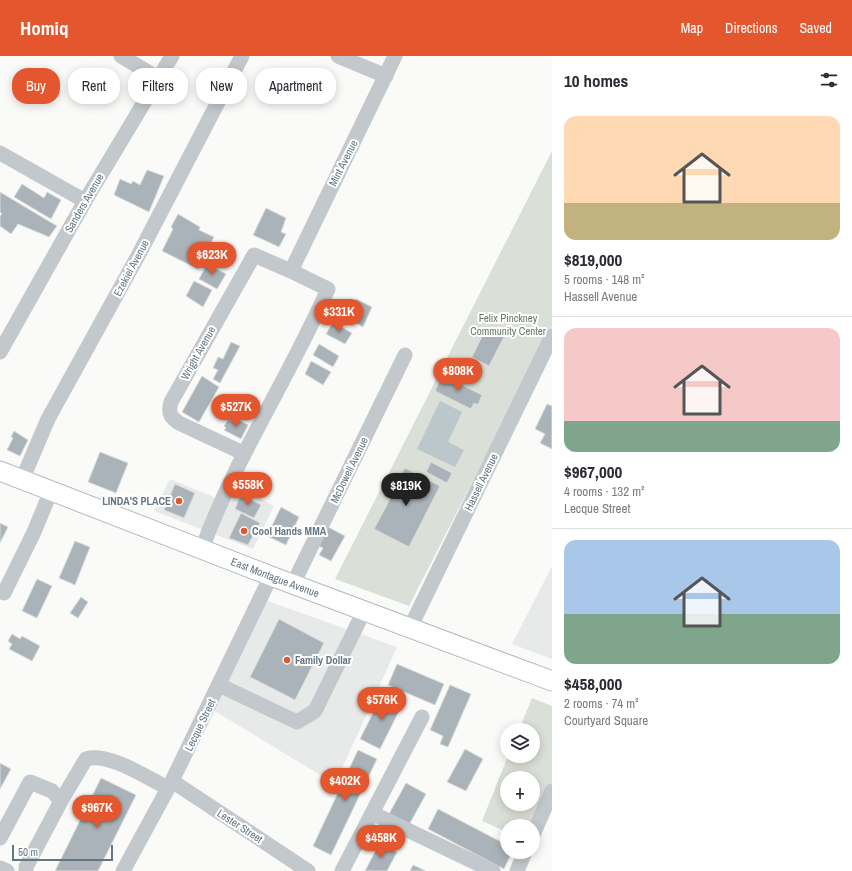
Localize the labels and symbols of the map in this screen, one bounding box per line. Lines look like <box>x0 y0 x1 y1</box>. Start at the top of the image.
street label: Mint Avenue <box>325 138 361 188</box>
street label: Sanders Avenue <box>61 171 107 235</box>
street label: Ezekiel Avenue <box>110 237 152 299</box>
pin: $623K <box>184 242 240 276</box>
pin: $331K <box>311 299 367 333</box>
park label: Felix Pinckney Community Center <box>470 311 546 338</box>
street label: Wright Avenue <box>178 324 218 382</box>
pin: $808K <box>430 358 486 392</box>
pin: $527K <box>208 394 264 428</box>
street label: McDowell Avenue <box>327 435 371 505</box>
street label: Hassell Avenue <box>461 451 501 513</box>
pin: $558K <box>220 472 276 506</box>
pin: $819K <box>378 473 434 507</box>
place label: LINDA'S PLACE <box>102 494 171 508</box>
marker: LINDA'S PLACE <box>174 496 184 506</box>
place label: Cool Hands MMA <box>252 524 327 538</box>
marker: Cool Hands MMA <box>239 526 249 536</box>
street label: East Montague Avenue <box>229 554 321 600</box>
place label: Family Dollar <box>295 653 352 667</box>
marker: Family Dollar <box>282 655 292 665</box>
pin: $576K <box>354 687 410 721</box>
street label: Lecque Street <box>181 696 219 753</box>
pin: $402K <box>317 768 373 802</box>
pin: $967K <box>69 795 125 829</box>
street label: Lester Street <box>215 806 266 846</box>
pin: $458K <box>353 825 409 859</box>
scale bar <box>12 843 113 862</box>

